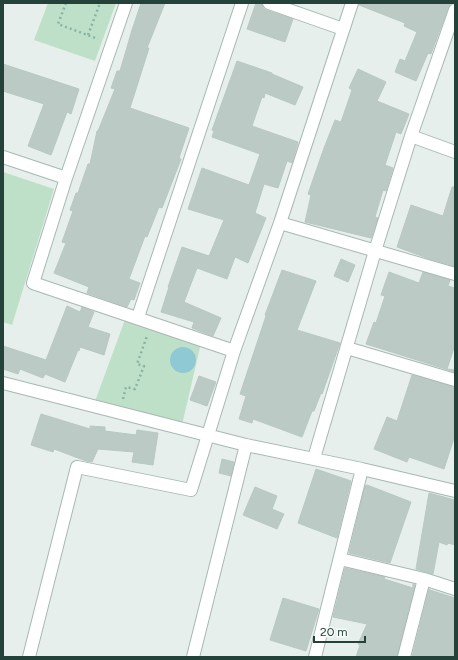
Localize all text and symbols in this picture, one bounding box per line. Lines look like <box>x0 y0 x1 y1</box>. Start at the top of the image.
scale bar <box>314 618 365 644</box>
text: 20 m <box>320 625 348 639</box>

